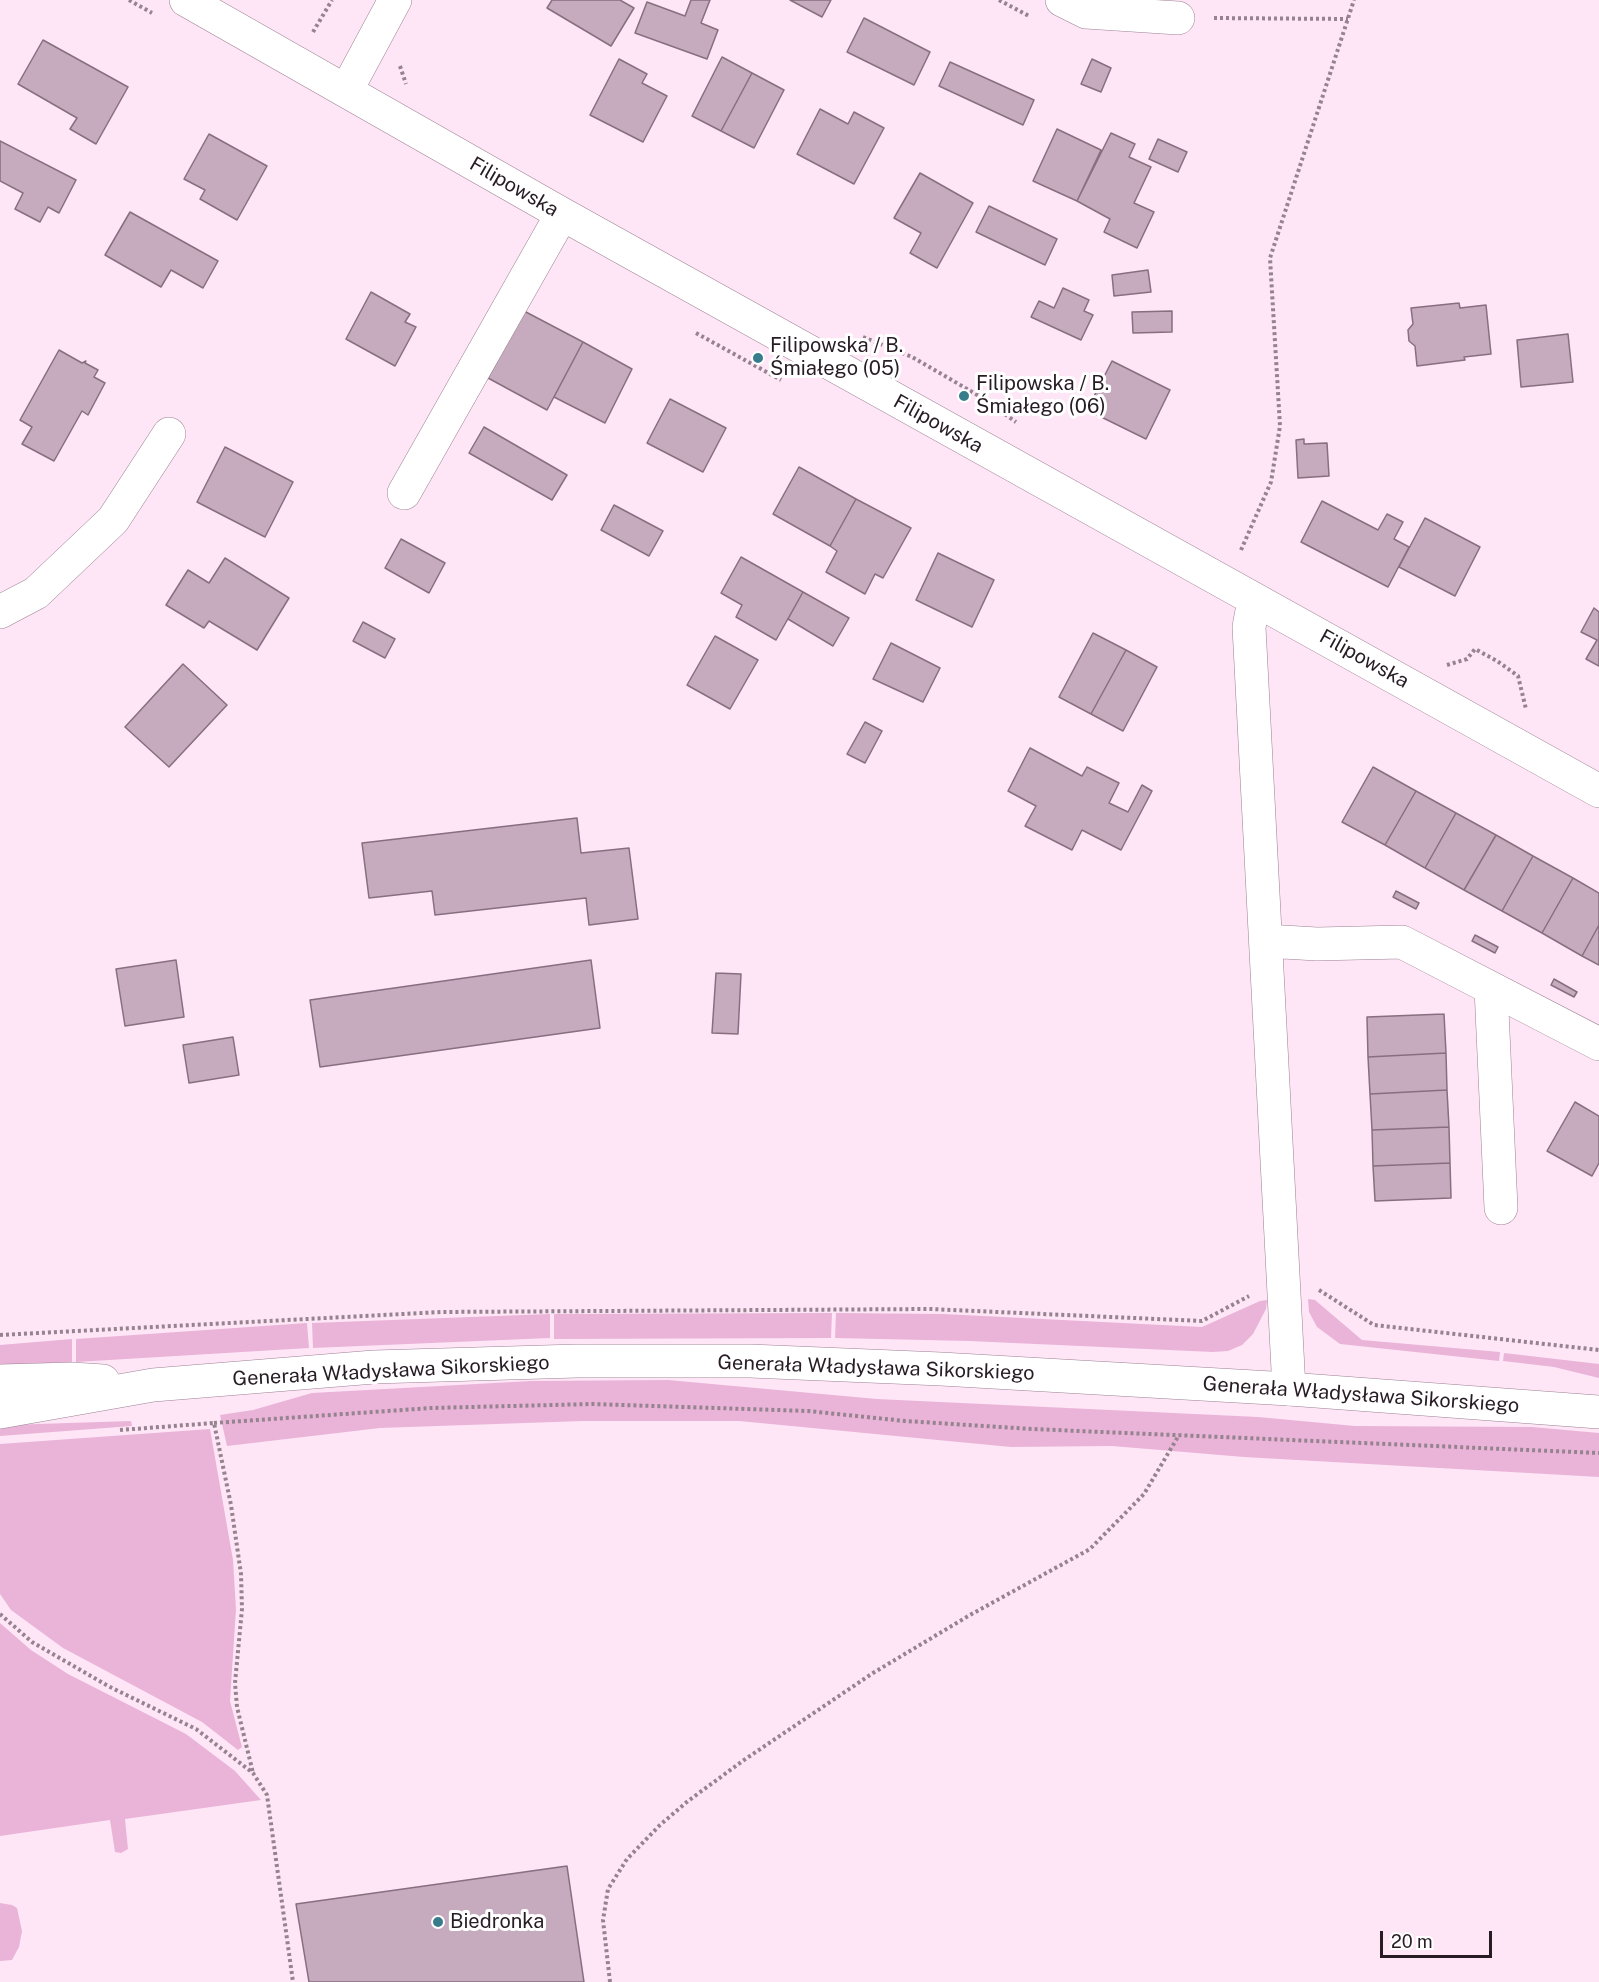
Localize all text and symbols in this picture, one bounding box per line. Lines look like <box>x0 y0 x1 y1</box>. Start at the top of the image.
street label: Filipowska <box>465 152 563 222</box>
place label: Filipowska / B. Śmiałego (05) <box>770 334 903 381</box>
marker: Filipowska / B. Śmiałego (05) <box>751 351 765 365</box>
place label: Filipowska / B. Śmiałego (06) <box>976 372 1109 419</box>
marker: Filipowska / B. Śmiałego (06) <box>957 389 971 403</box>
street label: Filipowska <box>889 390 987 458</box>
street label: Filipowska <box>1315 625 1413 693</box>
street label: Generała Władysława Sikorskiego <box>717 1350 1035 1386</box>
street label: Generała Władysława Sikorskiego <box>232 1351 550 1391</box>
street label: Generała Władysława Sikorskiego <box>1202 1372 1520 1418</box>
place label: Biedronka <box>450 1910 544 1934</box>
marker: Biedronka <box>431 1915 445 1929</box>
scale bar <box>1383 1919 1496 1957</box>
text: 20 m <box>1391 1931 1433 1952</box>

